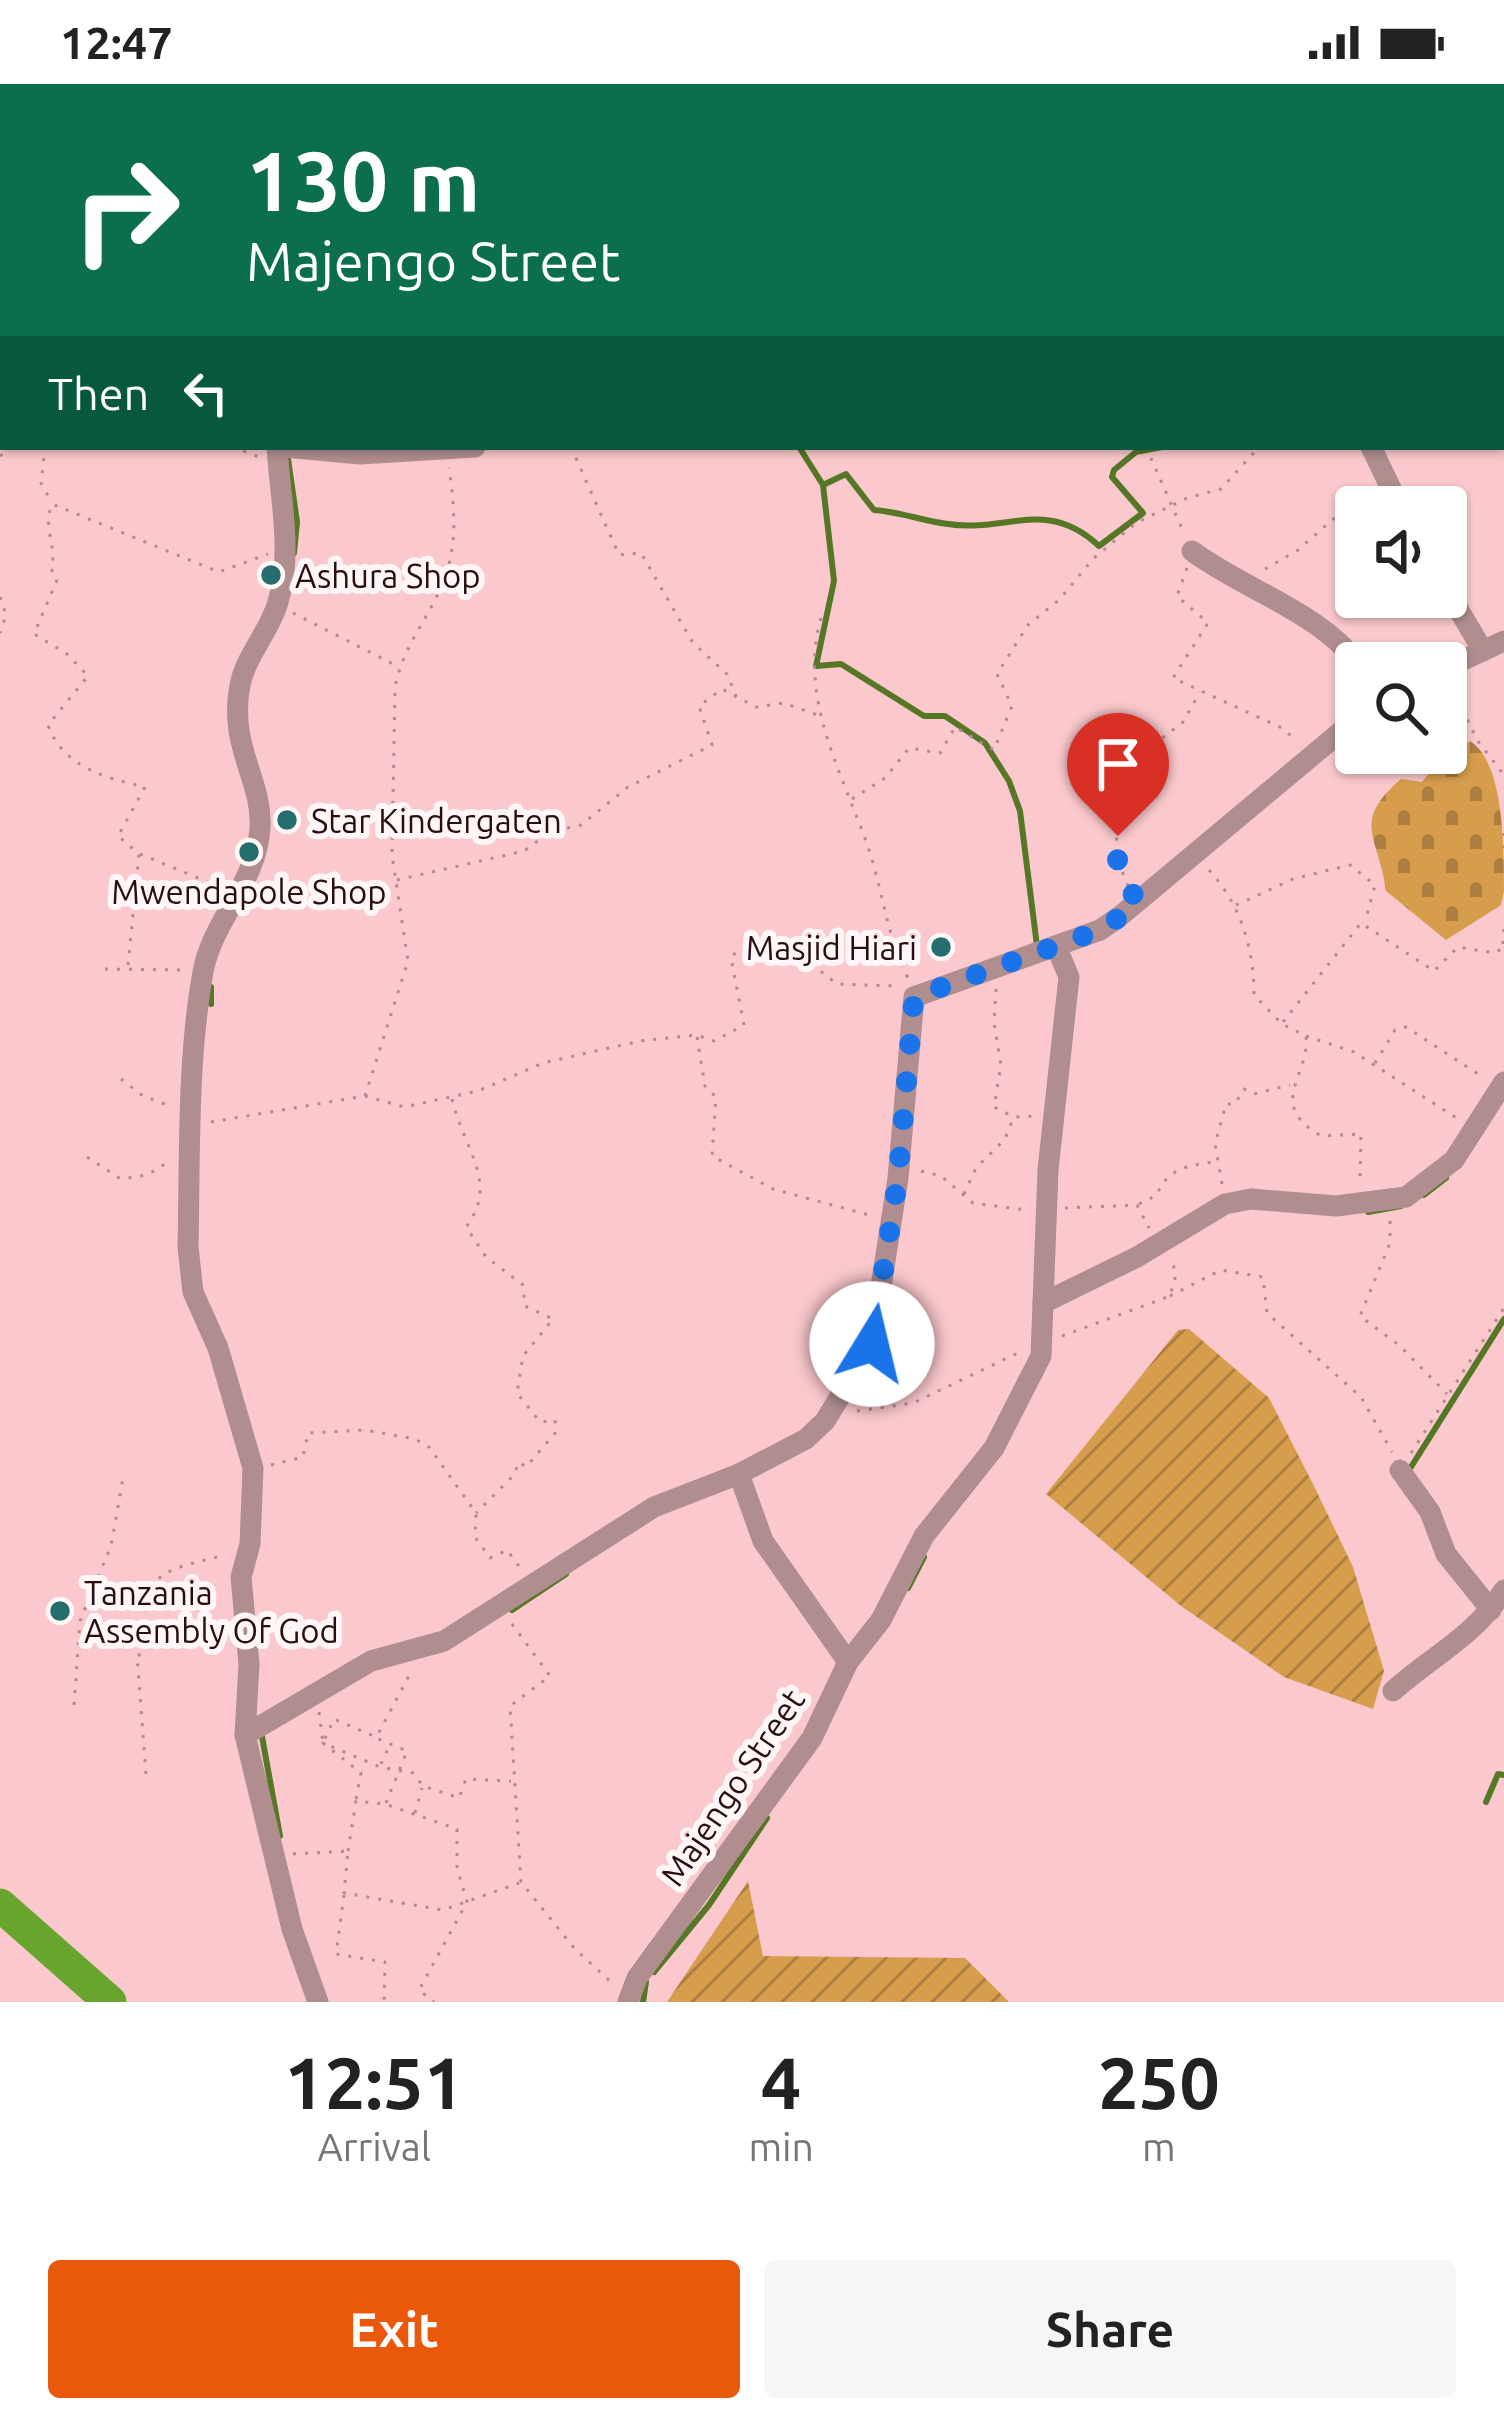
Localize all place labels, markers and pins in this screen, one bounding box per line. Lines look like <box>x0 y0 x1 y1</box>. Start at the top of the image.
place label: Ashura Shop <box>295 557 481 594</box>
marker: Ashura Shop <box>258 562 284 588</box>
pin <box>1067 713 1169 836</box>
place label: Star Kindergaten <box>311 802 562 839</box>
marker: Star Kindergaten <box>274 807 300 833</box>
marker: Mwendapole Shop <box>236 839 262 865</box>
place label: Mwendapole Shop <box>111 873 387 910</box>
place label: Masjid Hiari <box>746 929 917 966</box>
marker: Masjid Hiari <box>928 934 954 960</box>
place label: Tanzania Assembly Of God <box>84 1574 339 1649</box>
marker: Tanzania Assembly Of God <box>47 1598 73 1624</box>

